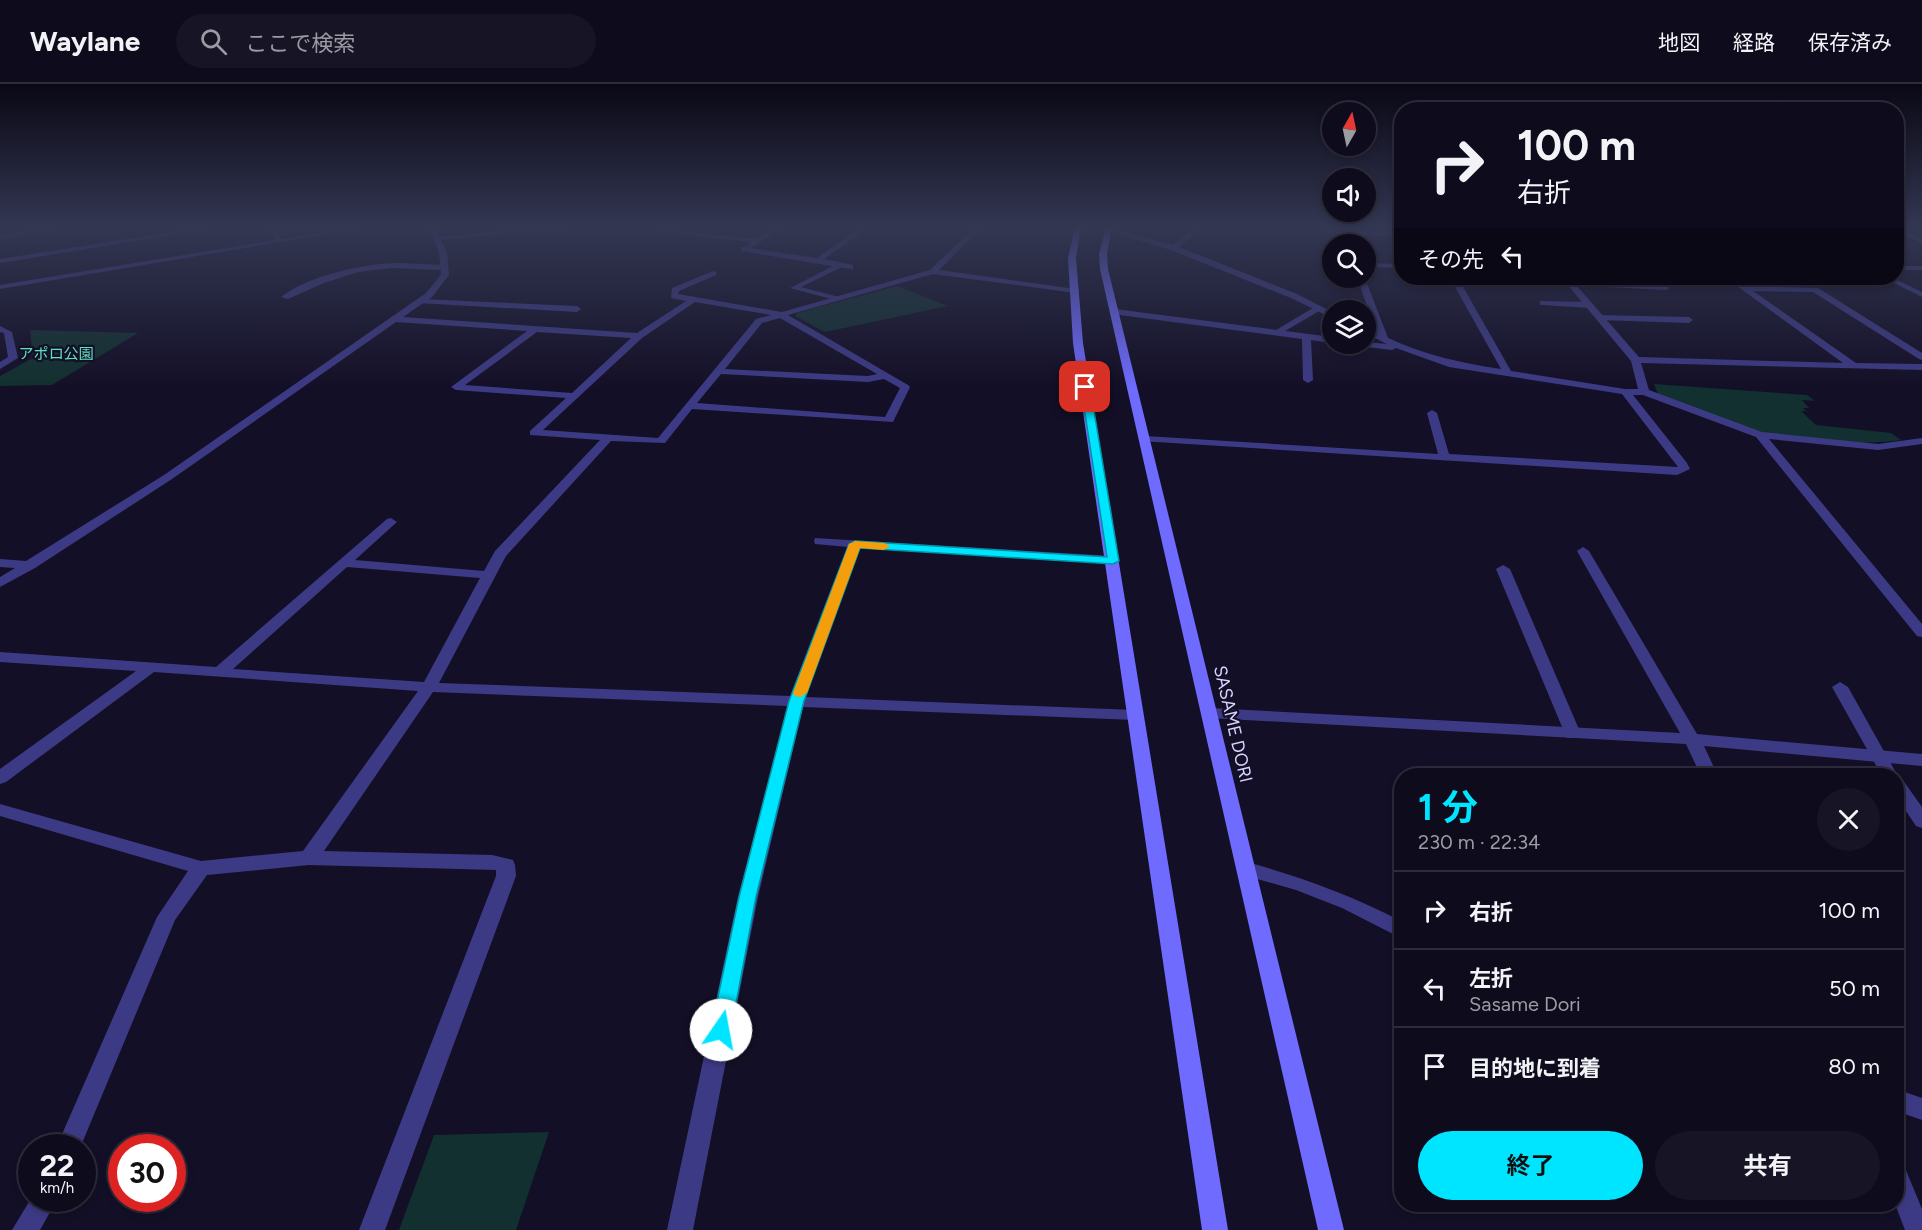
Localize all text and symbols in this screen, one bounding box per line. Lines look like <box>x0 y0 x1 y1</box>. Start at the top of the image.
search box <box>176 14 596 68</box>
text: Waylane <box>30 24 140 58</box>
icon: search <box>197 25 230 58</box>
text: ここで検索 <box>245 30 355 57</box>
text: 地図 <box>1658 30 1700 55</box>
text: 経路 <box>1733 30 1775 55</box>
text: 保存済み <box>1808 30 1892 55</box>
north arrow <box>1322 102 1376 156</box>
map controls <box>1322 102 1376 354</box>
text: 100 m <box>1517 120 1636 171</box>
icon: right <box>1418 126 1496 204</box>
button: sound <box>1322 168 1376 222</box>
text: 右折 <box>1517 176 1571 209</box>
button: search <box>1322 234 1376 288</box>
icon: left <box>1496 240 1529 273</box>
text: その先 <box>1418 246 1484 273</box>
button: layers <box>1322 300 1376 354</box>
park label: アポロ公園 <box>18 345 94 363</box>
pin <box>1059 361 1110 412</box>
icon: arrive <box>1068 370 1101 403</box>
street label: SASAME DORI <box>1209 663 1257 785</box>
text: 1 分 <box>1418 786 1478 829</box>
button: close <box>1817 788 1880 851</box>
text: 230 m · 22:34 <box>1418 830 1541 854</box>
icon: right <box>1418 894 1451 927</box>
text: 100 m <box>1819 897 1880 924</box>
text: 右折 <box>1469 899 1513 926</box>
text: 左折 <box>1469 965 1513 992</box>
icon: left <box>1418 972 1451 1005</box>
text: 50 m <box>1829 975 1880 1002</box>
text: Sasame Dori <box>1469 992 1581 1016</box>
position arrow <box>689 998 753 1062</box>
icon: arrive <box>1418 1050 1451 1083</box>
text: 80 m <box>1828 1053 1880 1080</box>
text: 目的地に到着 <box>1469 1055 1601 1082</box>
button: 終了 <box>1418 1131 1643 1200</box>
button: 共有 <box>1655 1131 1880 1200</box>
speed limit sign: 30 <box>108 1134 186 1212</box>
text: 22 <box>40 1147 74 1184</box>
text: km/h <box>40 1179 74 1197</box>

